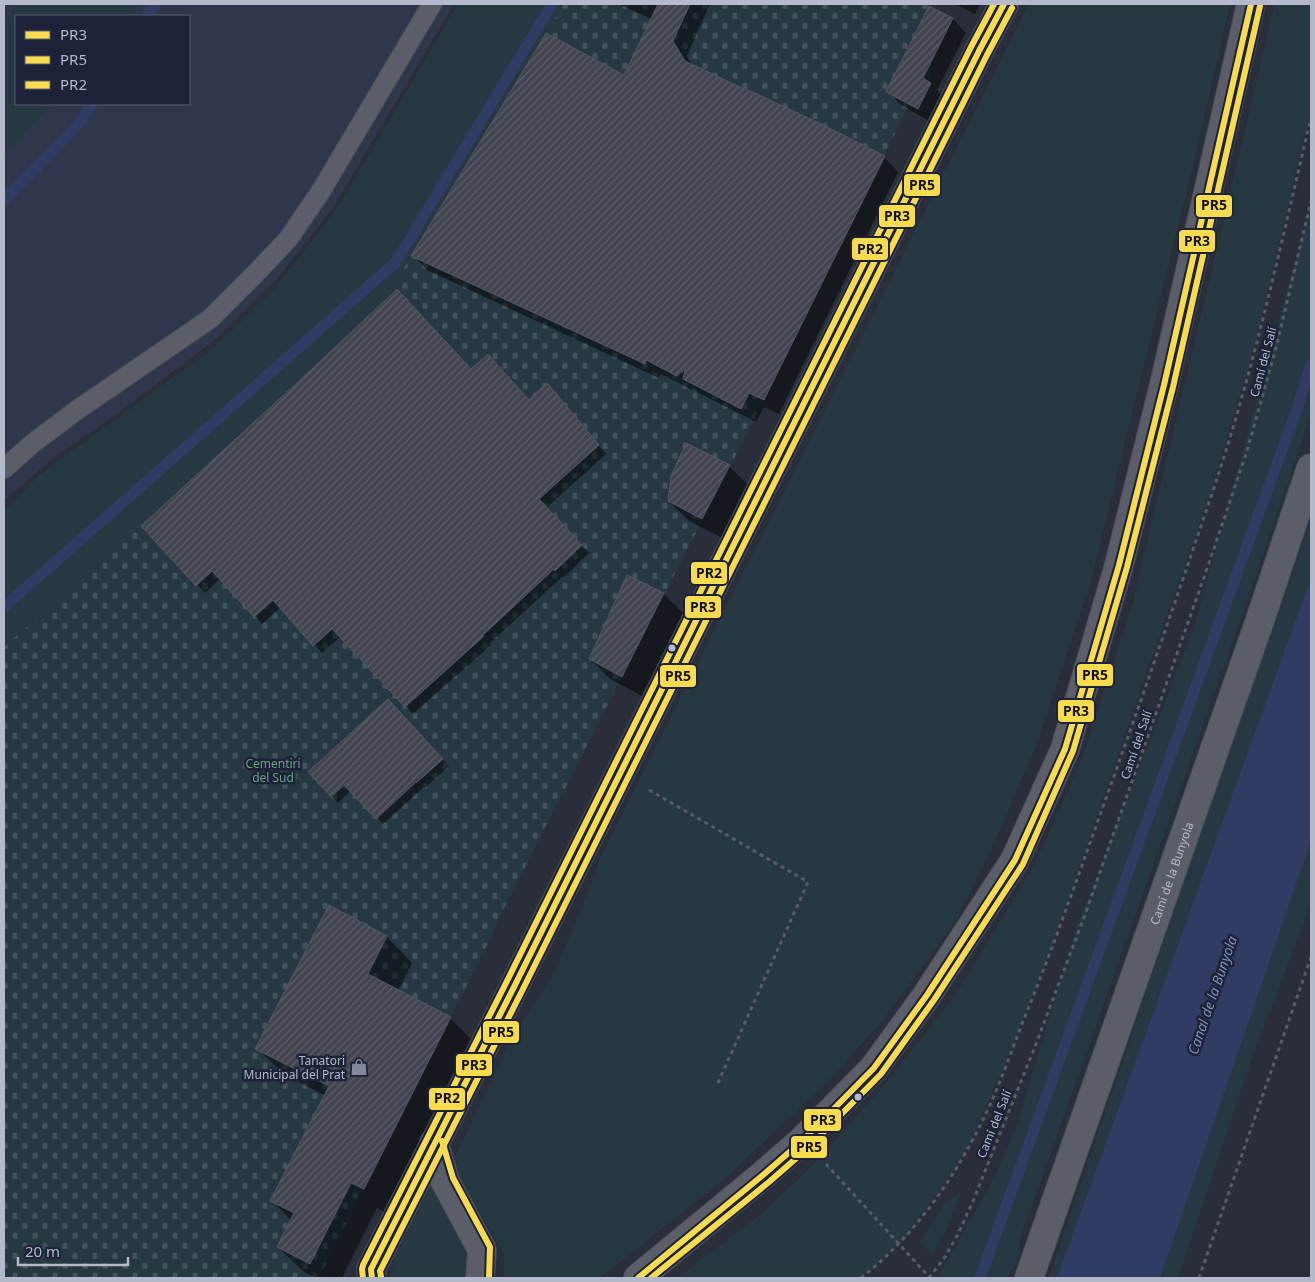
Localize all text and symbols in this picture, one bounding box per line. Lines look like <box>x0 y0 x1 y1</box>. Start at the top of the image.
legend <box>15 15 190 105</box>
text: PR3 <box>60 24 87 44</box>
text: PR5 <box>60 49 87 69</box>
text: PR2 <box>60 74 87 94</box>
line badge: PR5 <box>903 173 941 197</box>
text: PR5 <box>909 175 935 194</box>
line badge: PR5 <box>1195 194 1233 218</box>
text: PR5 <box>1201 195 1227 214</box>
line badge: PR3 <box>878 204 916 228</box>
text: PR3 <box>884 206 910 225</box>
line badge: PR3 <box>1178 229 1216 253</box>
text: PR3 <box>1184 231 1210 250</box>
line badge: PR2 <box>851 237 889 261</box>
text: PR2 <box>857 239 883 258</box>
street label: Camí del Salí <box>1246 324 1281 399</box>
line badge: PR2 <box>690 561 728 585</box>
text: PR2 <box>696 563 722 582</box>
line badge: PR3 <box>684 595 722 619</box>
text: PR3 <box>690 597 716 616</box>
unlabelled marker <box>667 643 677 653</box>
line badge: PR5 <box>1076 663 1114 687</box>
line badge: PR5 <box>659 664 697 688</box>
text: PR5 <box>1082 665 1108 684</box>
text: PR5 <box>665 666 691 685</box>
line badge: PR3 <box>1057 699 1095 723</box>
text: PR3 <box>1063 701 1089 720</box>
street label: Camí del Salí <box>1116 708 1156 782</box>
park label: Cementiri del Sud <box>245 755 301 786</box>
street label: Camí de la Bunyola <box>1145 819 1197 927</box>
water label: Canal de la Bunyola <box>1183 933 1241 1057</box>
line badge: PR5 <box>482 1020 520 1044</box>
text: PR5 <box>488 1022 514 1041</box>
place label: Tanatori Municipal del Prat <box>244 1052 346 1083</box>
line badge: PR3 <box>455 1053 493 1077</box>
text: PR3 <box>461 1055 487 1074</box>
shop icon: Tanatori Municipal del Prat <box>349 1057 369 1077</box>
line badge: PR2 <box>428 1087 466 1111</box>
street label: Camí del Salí <box>973 1087 1016 1160</box>
text: PR2 <box>434 1088 460 1107</box>
unlabelled marker <box>853 1092 863 1102</box>
line badge: PR3 <box>803 1108 842 1132</box>
text: PR3 <box>810 1110 836 1129</box>
line badge: PR5 <box>790 1135 828 1159</box>
text: PR5 <box>796 1137 822 1156</box>
scale bar <box>18 1234 128 1266</box>
text: 20 m <box>25 1241 60 1261</box>

